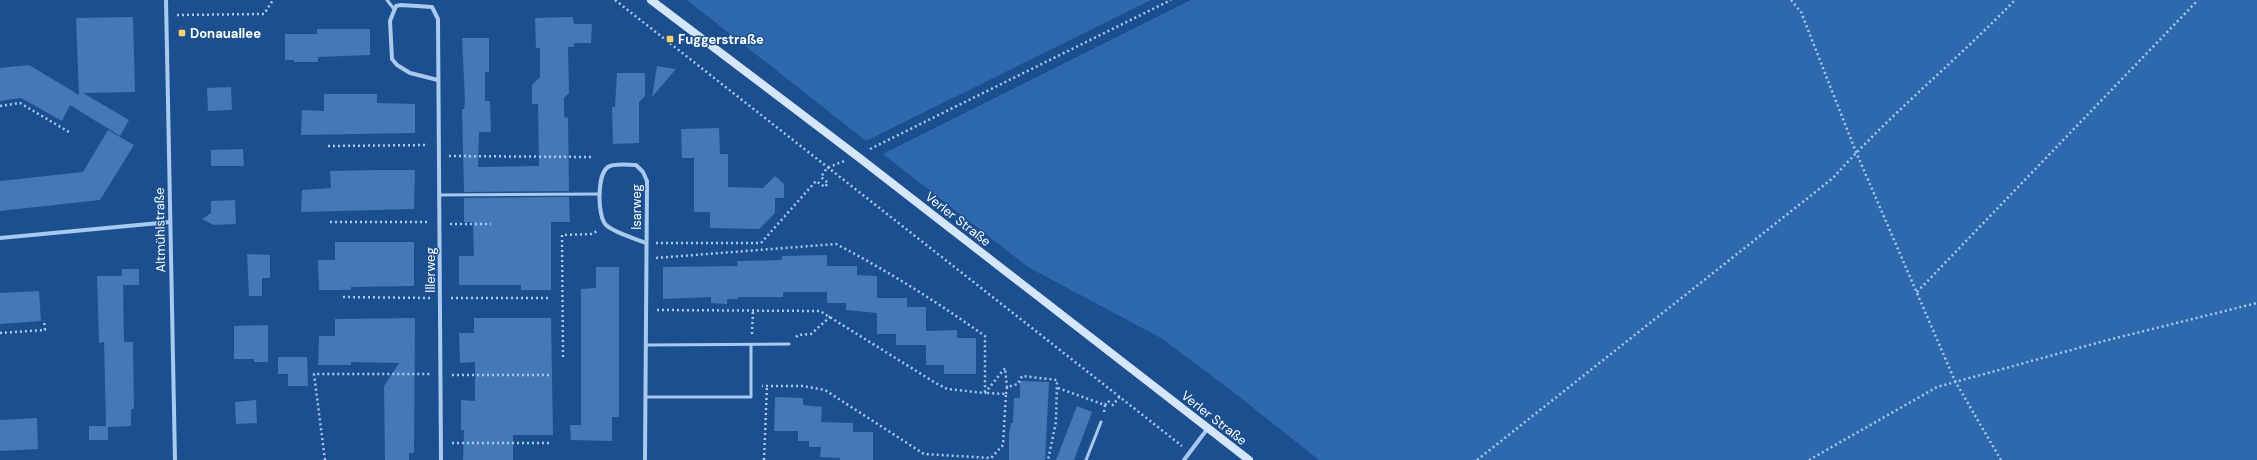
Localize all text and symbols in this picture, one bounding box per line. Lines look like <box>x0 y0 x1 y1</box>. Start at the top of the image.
place label: Donauallee <box>190 25 261 42</box>
marker: Donauallee <box>177 28 187 38</box>
place label: Fuggerstraße <box>678 31 764 48</box>
marker: Fuggerstraße <box>665 34 675 44</box>
street label: Isarweg <box>628 184 645 230</box>
street label: Altmühlstraße <box>151 187 169 273</box>
street label: Verler Straße <box>922 188 994 250</box>
street label: Illerweg <box>422 247 439 293</box>
street label: Verler Straße <box>1178 387 1250 449</box>

